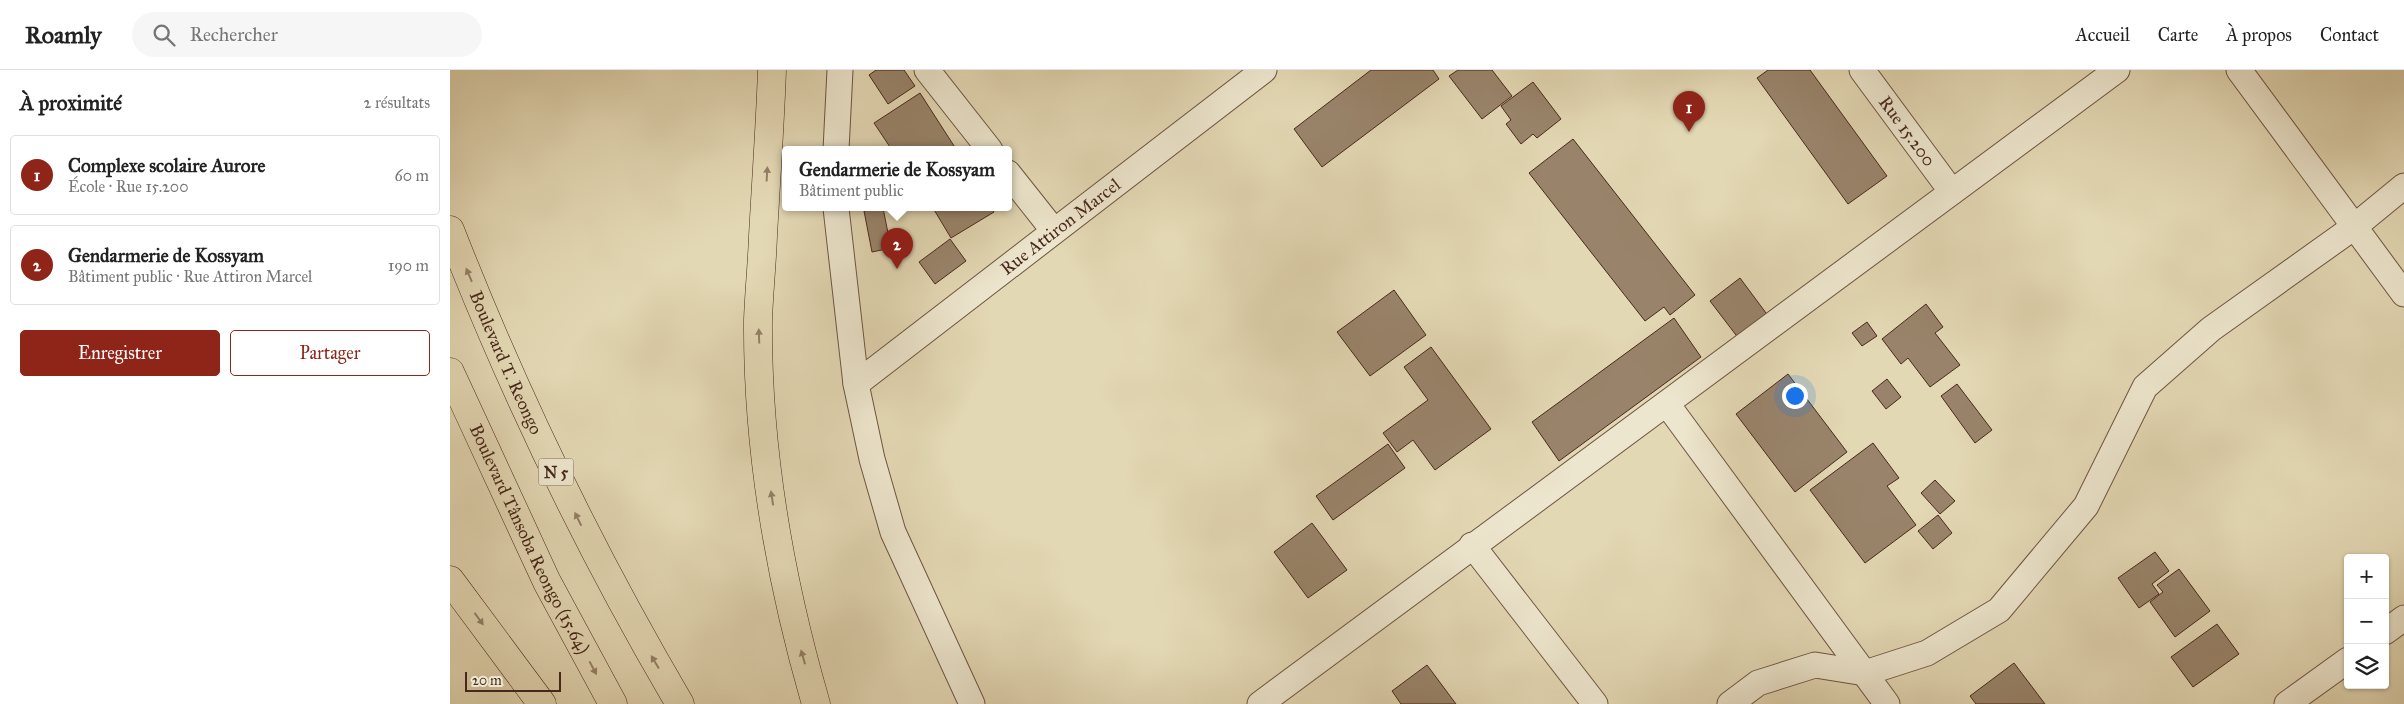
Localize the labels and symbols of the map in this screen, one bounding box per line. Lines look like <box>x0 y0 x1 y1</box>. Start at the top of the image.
pin: 1 <box>1673 91 1705 132</box>
street label: Rue 15.200 <box>1874 92 1940 171</box>
one-way arrow <box>763 165 771 181</box>
street label: Rue Attiron Marcel <box>996 173 1125 280</box>
pin: 2 <box>881 228 913 269</box>
one-way arrow <box>464 268 472 282</box>
street label: Boulevard T. Reongo <box>465 288 547 438</box>
one-way arrow <box>754 328 762 344</box>
your location <box>1782 383 1808 409</box>
street label: Boulevard Tânsoba Reongo (15.64) <box>465 421 595 658</box>
road number: N 5 <box>538 458 574 486</box>
one-way arrow <box>768 489 776 505</box>
one-way arrow <box>574 512 582 526</box>
one-way arrow <box>474 612 484 626</box>
one-way arrow <box>798 650 806 665</box>
one-way arrow <box>651 656 660 669</box>
one-way arrow <box>589 661 597 675</box>
scale bar <box>465 669 561 692</box>

